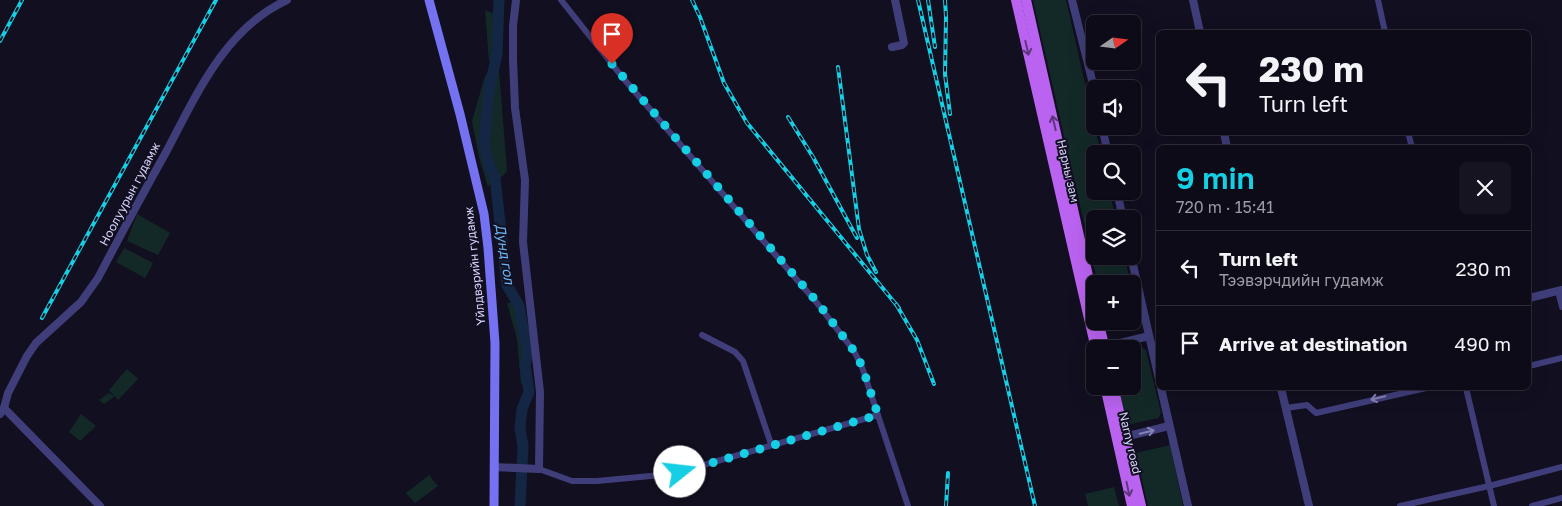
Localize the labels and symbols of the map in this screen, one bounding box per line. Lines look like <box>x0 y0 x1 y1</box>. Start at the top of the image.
pin <box>591 13 633 64</box>
north arrow <box>1086 15 1141 70</box>
one-way arrow <box>1022 39 1032 55</box>
one-way arrow <box>1048 115 1058 131</box>
street label: Нарны зам <box>1054 138 1083 204</box>
street label: Ноолуурын гудамж <box>96 139 163 248</box>
street label: Yйлдвэрийн гудамж <box>461 205 488 326</box>
water label: Дунд гол <box>492 221 519 286</box>
one-way arrow <box>1371 394 1387 403</box>
street label: Narny road <box>1116 410 1145 475</box>
one-way arrow <box>1139 426 1155 436</box>
position arrow <box>653 445 705 497</box>
one-way arrow <box>1124 481 1133 497</box>

